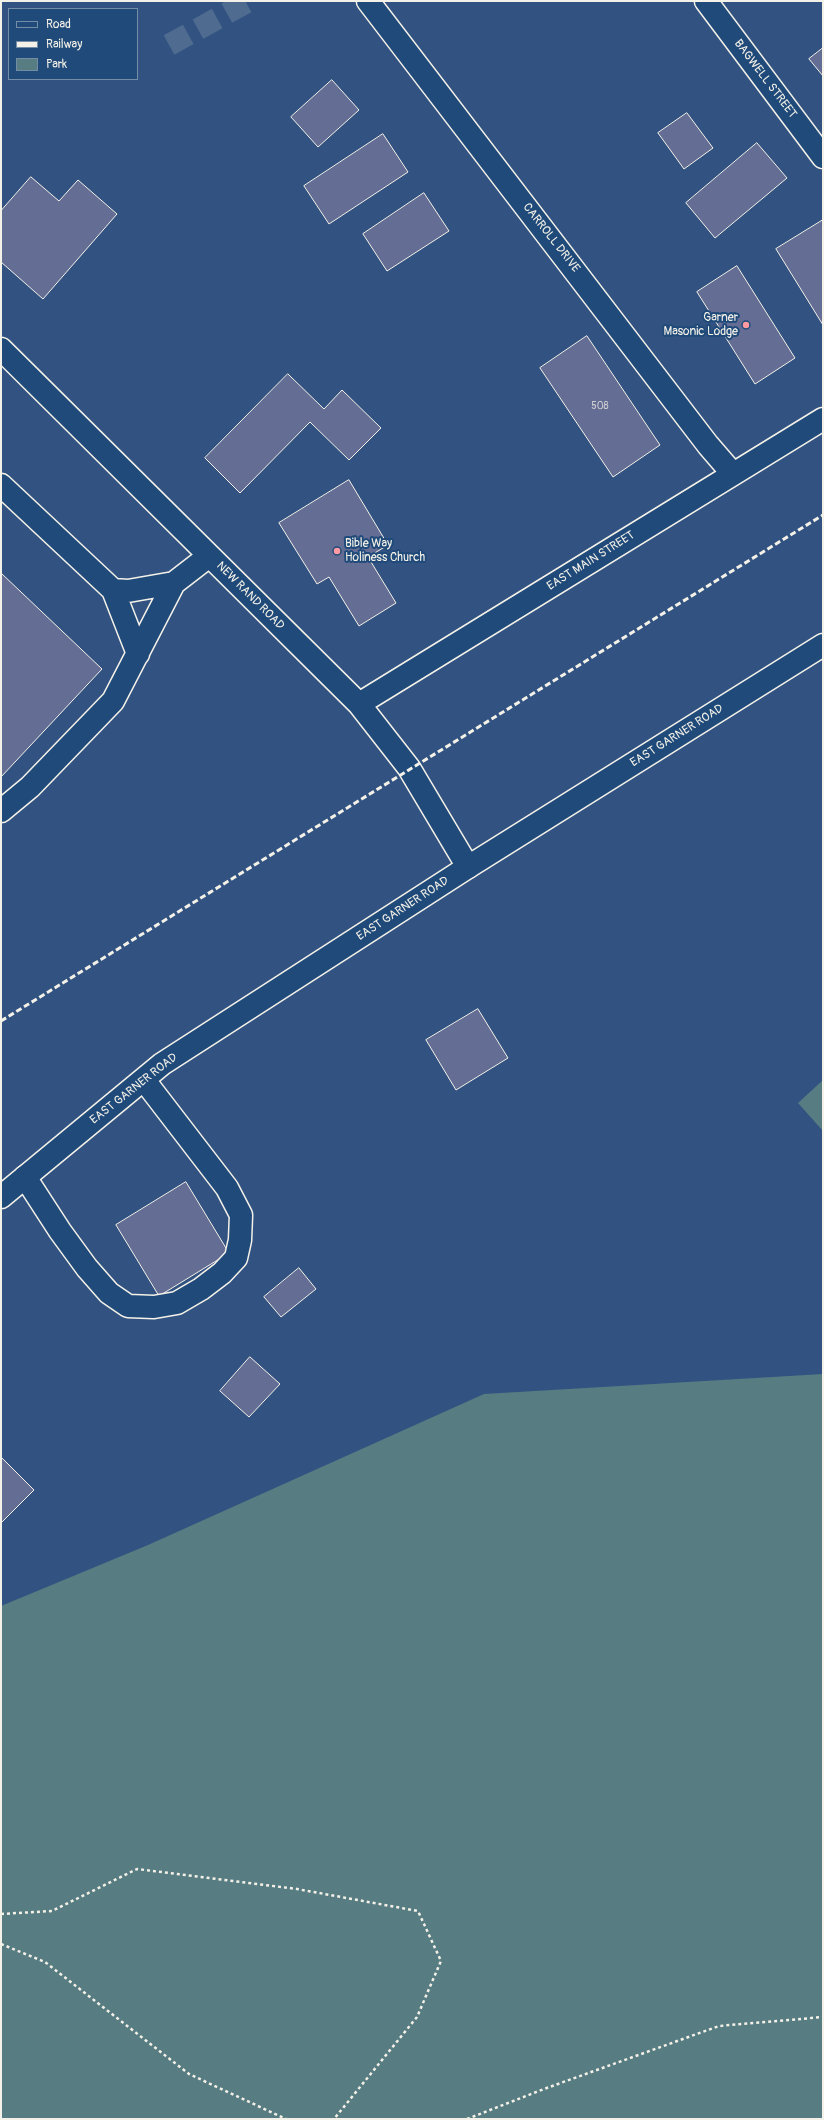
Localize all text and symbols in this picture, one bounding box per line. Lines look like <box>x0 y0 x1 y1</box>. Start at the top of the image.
legend <box>8 8 138 80</box>
text: Road <box>46 17 71 32</box>
text: Railway <box>46 37 82 52</box>
street label: BAGWELL STREET <box>731 37 799 121</box>
text: Park <box>46 57 67 72</box>
street label: CARROLL DRIVE <box>519 200 583 276</box>
place label: Garner Masonic Lodge <box>663 311 738 339</box>
marker: Garner Masonic Lodge <box>741 320 751 330</box>
house number: 508 <box>591 400 609 412</box>
street label: EAST MAIN STREET <box>545 528 637 594</box>
place label: Bible Way Holiness Church <box>345 537 425 565</box>
marker: Bible Way Holiness Church <box>332 546 342 556</box>
street label: NEW RAND ROAD <box>213 559 287 633</box>
street label: EAST GARNER ROAD <box>628 702 726 770</box>
street label: EAST GARNER ROAD <box>354 874 452 944</box>
street label: EAST GARNER ROAD <box>88 1050 180 1128</box>

